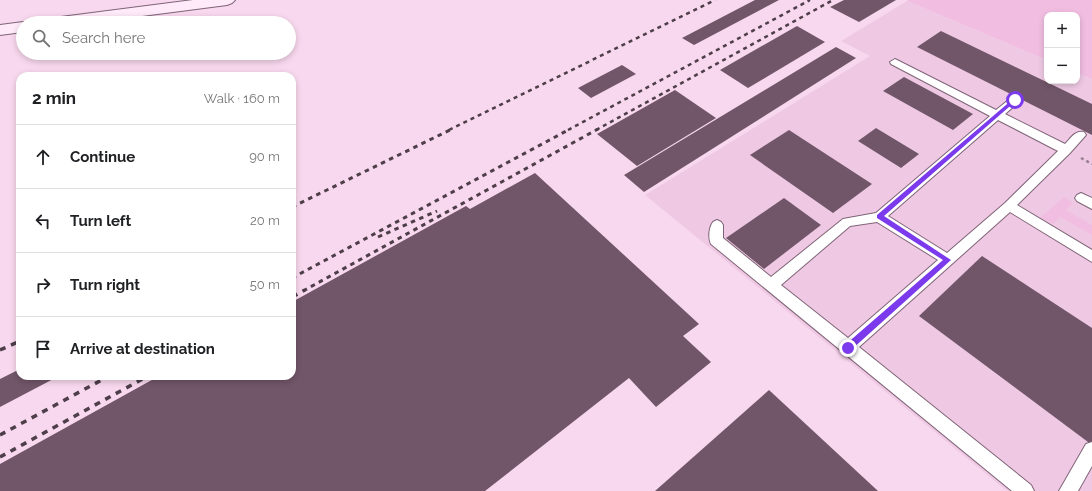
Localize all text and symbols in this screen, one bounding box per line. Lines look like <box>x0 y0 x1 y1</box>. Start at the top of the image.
map controls <box>1044 12 1080 84</box>
button: + <box>1044 12 1080 48</box>
search box <box>16 16 296 60</box>
icon: search <box>30 27 52 49</box>
text: Search here <box>62 29 145 47</box>
button: − <box>1044 48 1080 84</box>
text: 2 min <box>32 88 76 108</box>
text: Walk · 160 m <box>204 91 280 106</box>
route start <box>1006 91 1024 109</box>
icon: ahead <box>32 146 54 168</box>
text: Continue <box>70 148 135 166</box>
text: 90 m <box>249 149 280 164</box>
icon: left <box>32 210 54 232</box>
text: Turn left <box>70 212 131 230</box>
text: 20 m <box>250 213 280 228</box>
icon: right <box>32 274 54 296</box>
text: Turn right <box>70 276 140 294</box>
text: 50 m <box>250 277 280 292</box>
icon: arrive <box>32 338 54 360</box>
route end <box>839 339 857 357</box>
text: Arrive at destination <box>70 340 215 358</box>

